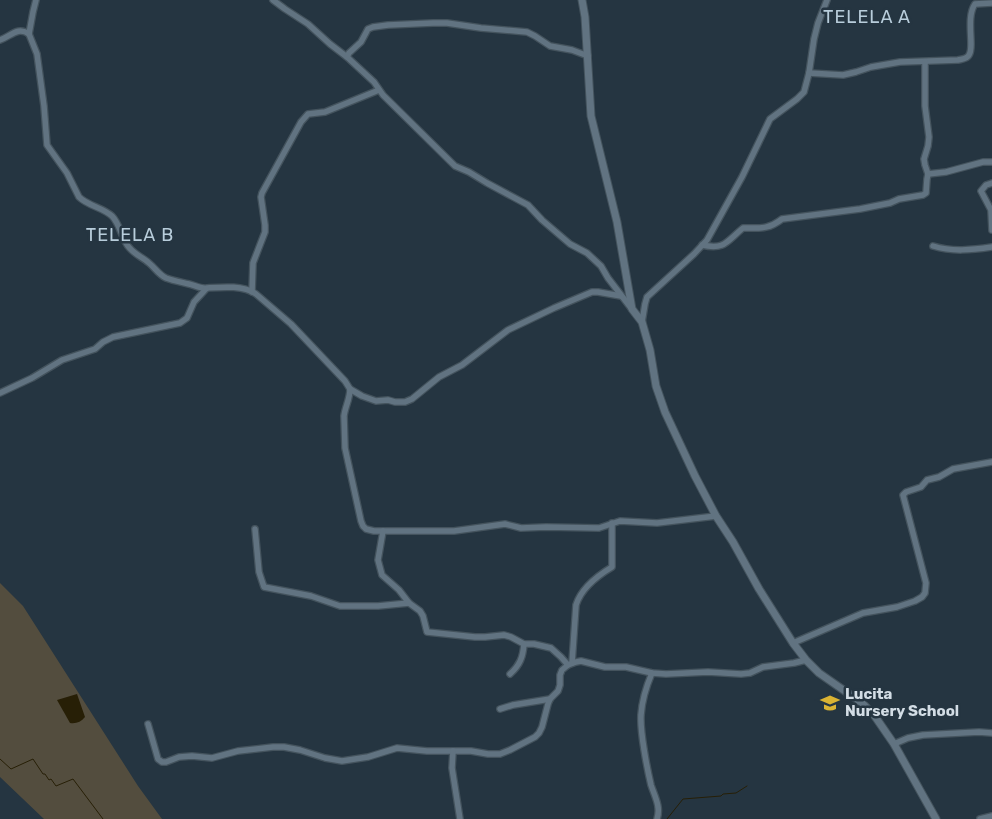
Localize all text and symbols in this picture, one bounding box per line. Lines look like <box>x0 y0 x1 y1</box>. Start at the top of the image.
district label: TELELA A <box>823 6 911 28</box>
district label: TELELA B <box>86 224 174 246</box>
place label: Lucita Nursery School <box>845 685 959 720</box>
school or university icon: Lucita Nursery School <box>819 692 841 714</box>

